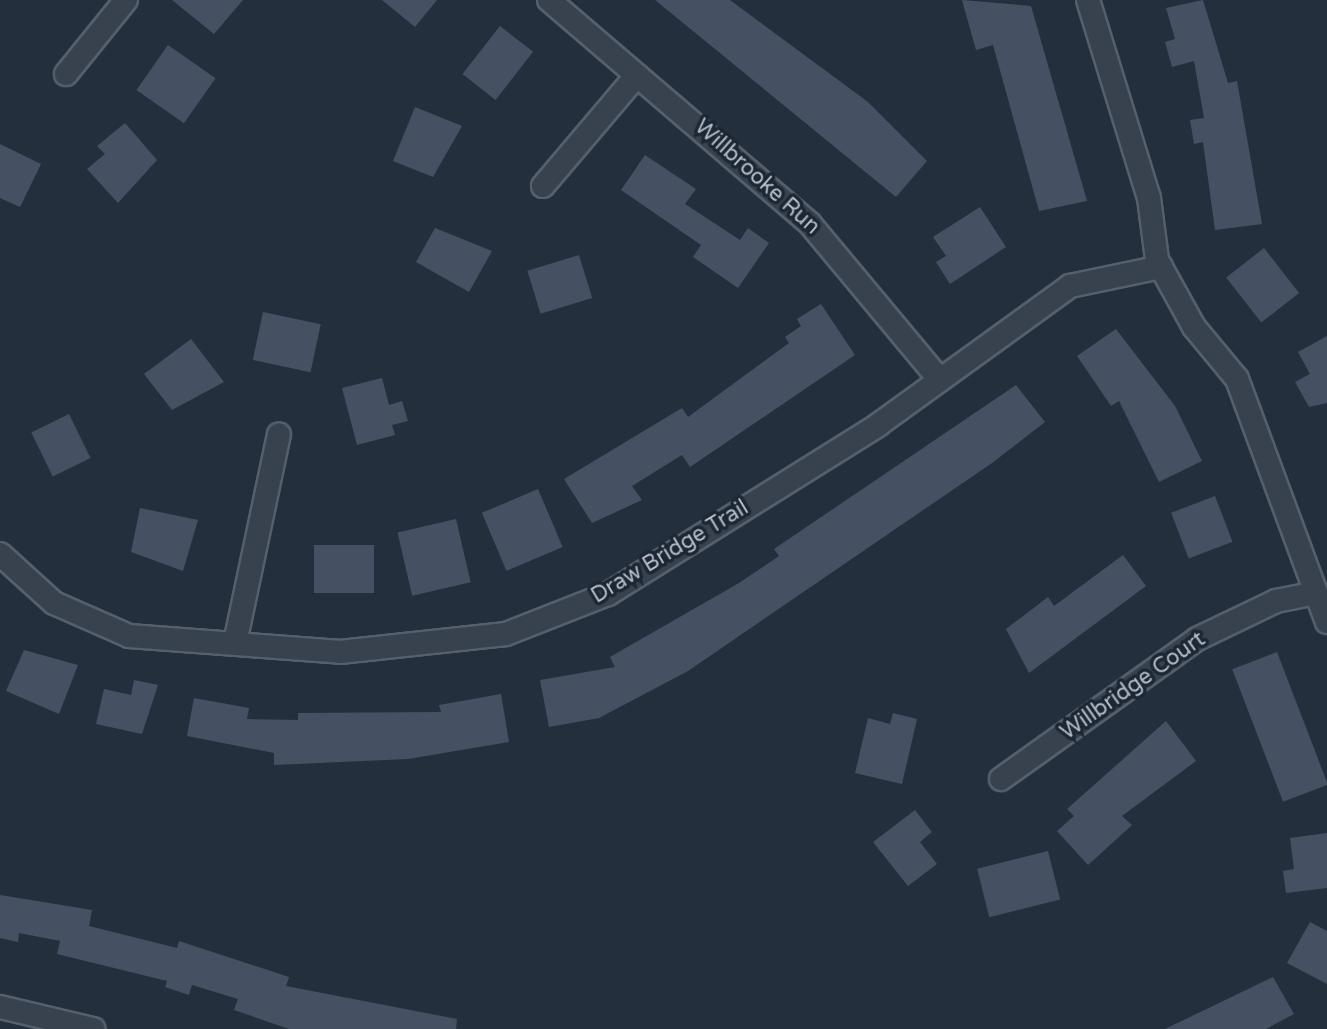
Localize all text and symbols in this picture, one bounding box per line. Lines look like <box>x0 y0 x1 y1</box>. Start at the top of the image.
street label: Willbrooke Run <box>689 114 825 240</box>
street label: Draw Bridge Trail <box>587 495 753 609</box>
street label: Willbridge Court <box>1056 626 1210 746</box>

